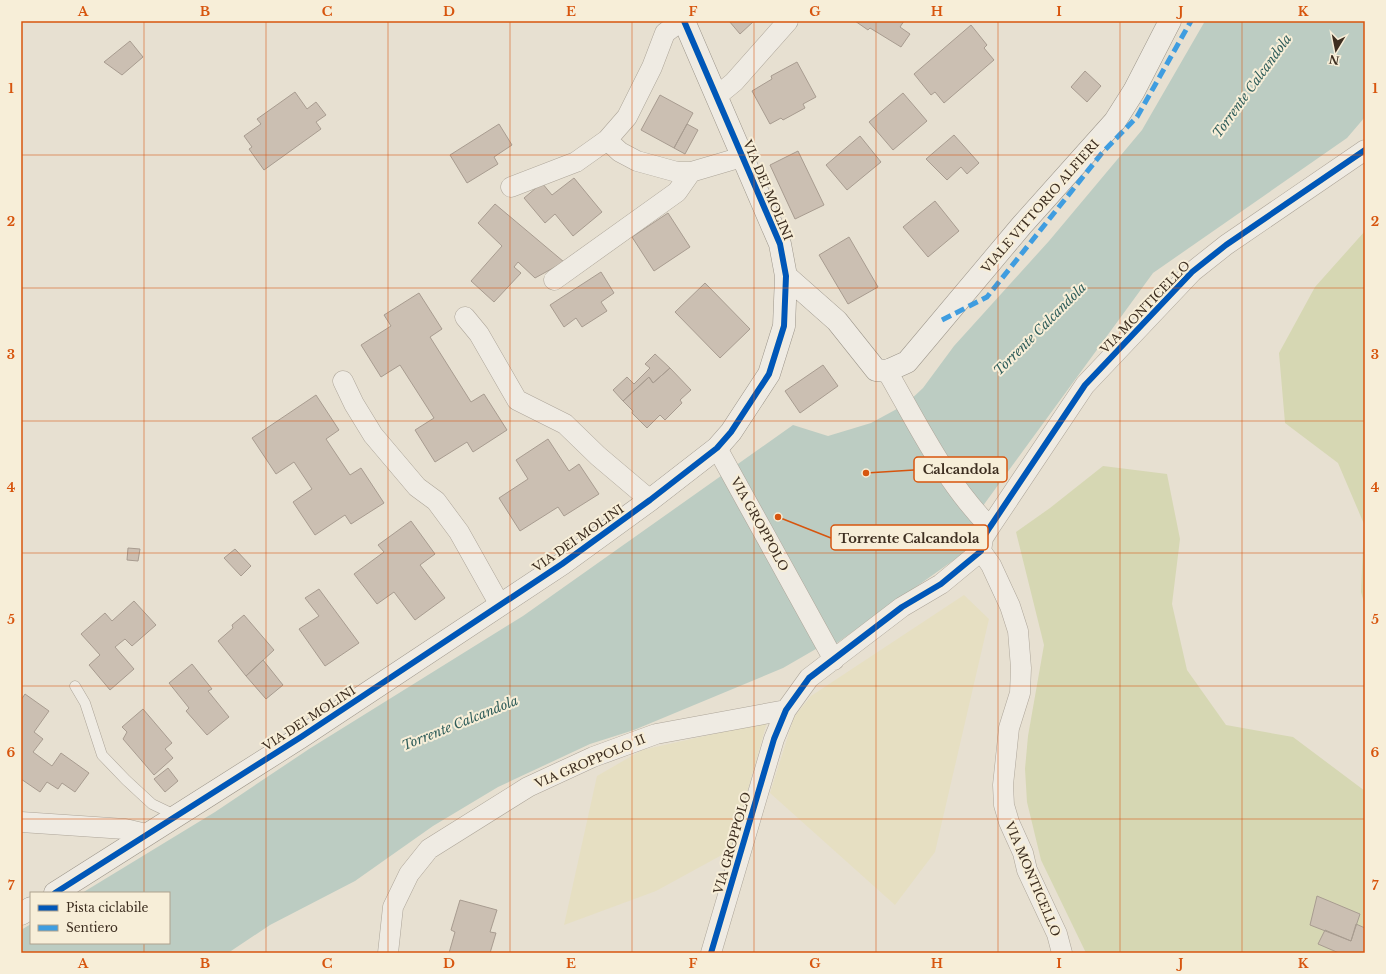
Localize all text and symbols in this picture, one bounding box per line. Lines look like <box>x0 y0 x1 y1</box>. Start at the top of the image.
text: A <box>77 3 89 20</box>
text: B <box>200 3 210 20</box>
text: C <box>322 3 333 20</box>
text: D <box>443 3 455 20</box>
text: E <box>566 3 576 20</box>
text: F <box>689 3 698 20</box>
text: G <box>809 3 821 20</box>
text: H <box>931 3 943 20</box>
text: I <box>1056 3 1062 20</box>
text: J <box>1175 3 1184 20</box>
text: K <box>1298 3 1309 20</box>
north arrow <box>1316 30 1356 70</box>
water label: Torrente Calcandola <box>1209 31 1295 141</box>
text: N <box>1327 52 1341 68</box>
text: 1 <box>8 80 14 97</box>
text: 1 <box>1372 80 1378 97</box>
street label: VIALE VITTORIO ALFIERI <box>977 136 1102 276</box>
street label: VIA DEI MOLINI <box>740 137 796 243</box>
text: 2 <box>7 213 15 230</box>
text: 2 <box>1371 213 1379 230</box>
street label: VIA MONTICELLO <box>1096 258 1193 357</box>
water label: Torrente Calcandola <box>990 279 1090 379</box>
text: 3 <box>7 346 15 363</box>
text: 3 <box>1371 346 1379 363</box>
callout: Calcandola <box>914 457 1007 482</box>
text: Calcandola <box>923 461 1000 478</box>
street label: VIA GROPPOLO <box>727 473 792 574</box>
text: 4 <box>7 479 16 496</box>
text: 4 <box>1371 479 1380 496</box>
street label: VIA DEI MOLINI <box>529 501 626 576</box>
callout: Torrente Calcandola <box>831 525 988 550</box>
text: Torrente Calcandola <box>839 530 980 547</box>
text: 5 <box>7 611 15 628</box>
text: 5 <box>1371 611 1379 628</box>
street label: VIA DEI MOLINI <box>259 682 358 754</box>
water label: Torrente Calcandola <box>399 692 521 754</box>
street label: VIA GROPPOLO II <box>532 731 648 791</box>
text: 6 <box>7 744 16 761</box>
text: 6 <box>1371 744 1380 761</box>
street label: VIA GROPPOLO <box>710 790 754 897</box>
street label: VIA MONTICELLO <box>1002 818 1064 939</box>
text: 7 <box>8 877 15 894</box>
text: 7 <box>1372 877 1379 894</box>
legend <box>30 892 170 944</box>
text: Pista ciclabile <box>66 900 149 915</box>
text: Sentiero <box>66 920 118 935</box>
text: A <box>77 955 89 972</box>
text: B <box>200 955 210 972</box>
text: C <box>322 955 333 972</box>
text: D <box>443 955 455 972</box>
text: E <box>566 955 576 972</box>
text: F <box>689 955 698 972</box>
text: G <box>809 955 821 972</box>
text: H <box>931 955 943 972</box>
text: I <box>1056 955 1062 972</box>
text: J <box>1175 955 1184 972</box>
text: K <box>1298 955 1309 972</box>

